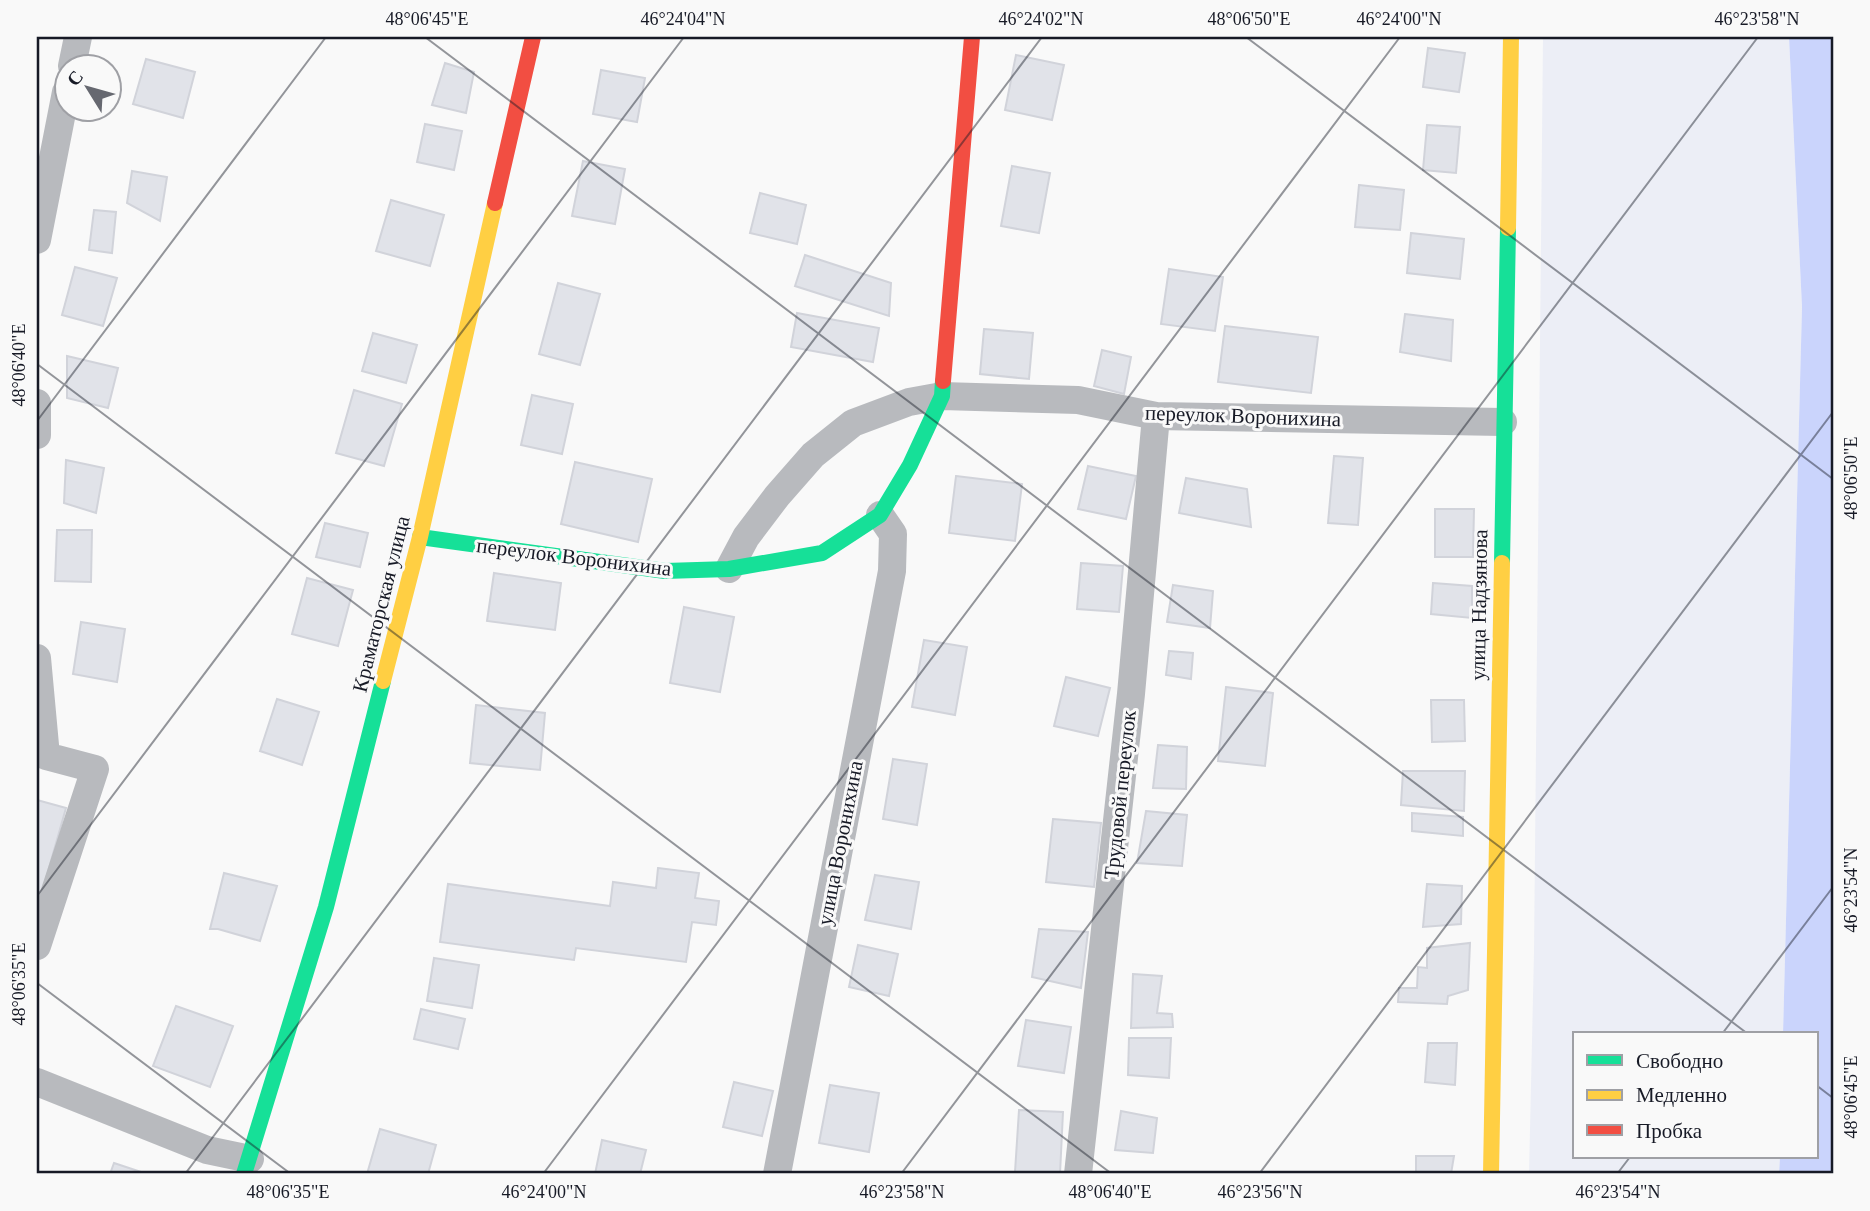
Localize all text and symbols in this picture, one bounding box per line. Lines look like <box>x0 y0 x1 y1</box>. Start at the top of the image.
text: 48°06'45"E <box>386 9 468 29</box>
text: 46°24'04"N <box>641 9 725 29</box>
text: 46°24'02"N <box>999 9 1083 29</box>
text: 48°06'50"E <box>1208 9 1290 29</box>
text: 46°24'00"N <box>1357 9 1441 29</box>
text: 46°23'58"N <box>1715 9 1799 29</box>
north arrow <box>52 52 122 122</box>
text: С <box>62 66 87 90</box>
text: 48°06'40"E <box>9 324 29 406</box>
street label: переулок Воронихина <box>1145 401 1342 431</box>
text: 48°06'50"E <box>1841 437 1861 519</box>
street label: Краматорская улица <box>347 513 415 695</box>
street label: улица Надзянова <box>1466 529 1492 681</box>
street label: переулок Воронихина <box>475 533 673 581</box>
street label: Трудовой переулок <box>1099 708 1141 881</box>
street label: улица Воронихина <box>812 758 868 927</box>
text: 46°23'54"N <box>1841 848 1861 932</box>
text: 48°06'35"E <box>9 943 29 1025</box>
legend <box>1573 1032 1818 1158</box>
text: Свободно <box>1636 1049 1723 1073</box>
text: 48°06'45"E <box>1841 1056 1861 1138</box>
text: Медленно <box>1636 1083 1727 1107</box>
text: Пробка <box>1636 1119 1703 1143</box>
text: 48°06'35"E <box>247 1182 329 1202</box>
text: 46°24'00"N <box>502 1182 586 1202</box>
text: 46°23'58"N <box>860 1182 944 1202</box>
text: 48°06'40"E <box>1069 1182 1151 1202</box>
text: 46°23'56"N <box>1218 1182 1302 1202</box>
text: 46°23'54"N <box>1576 1182 1660 1202</box>

